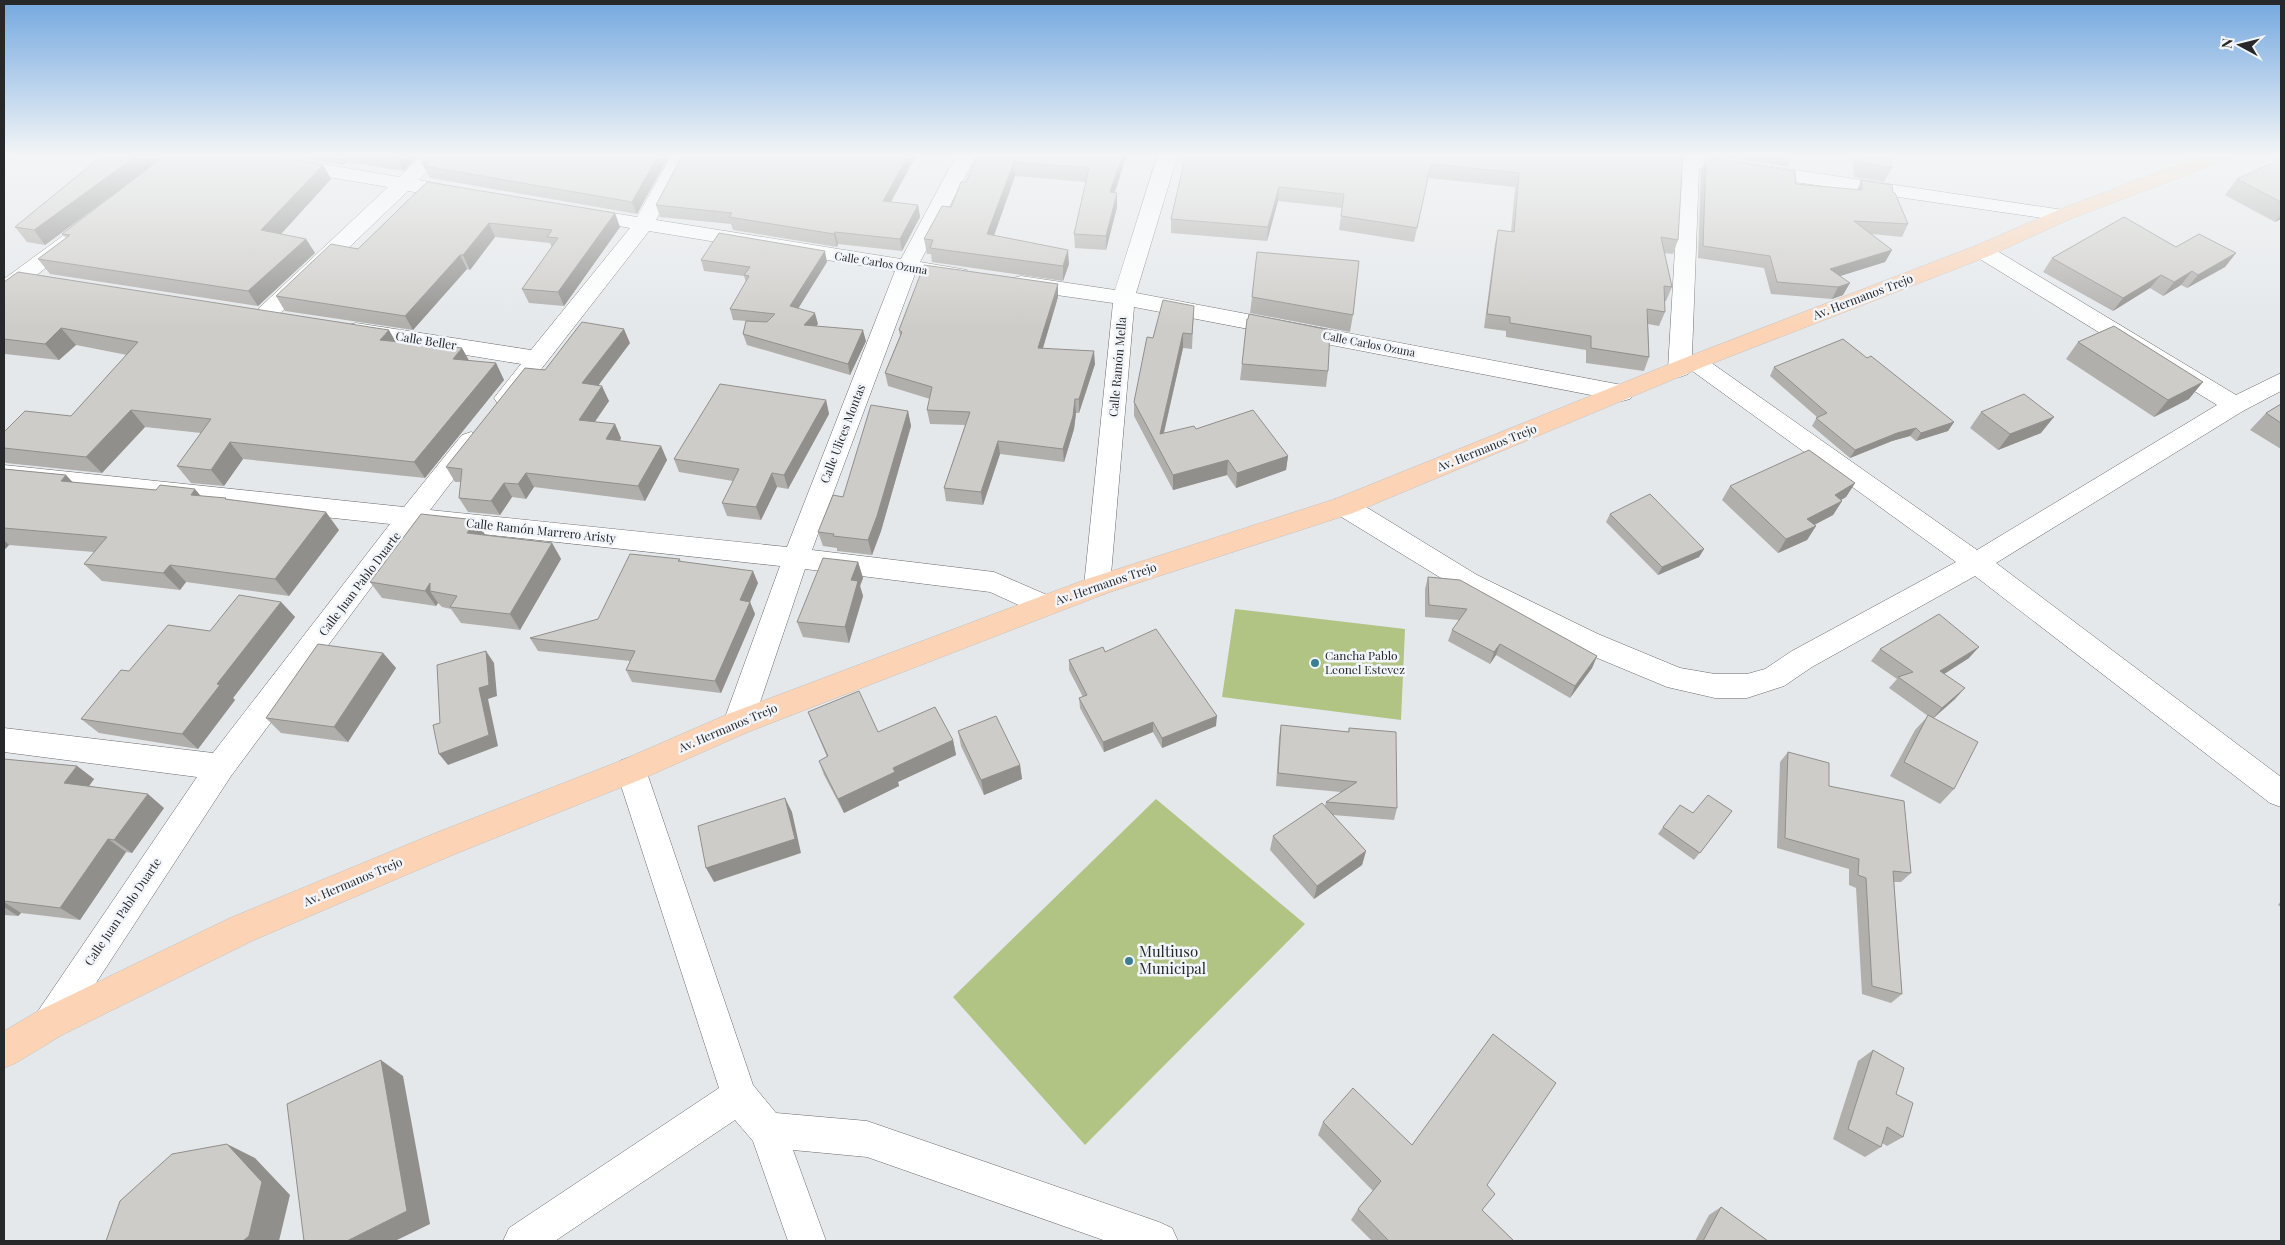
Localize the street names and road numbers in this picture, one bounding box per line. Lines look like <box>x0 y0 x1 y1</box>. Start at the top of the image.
street label: Calle Carlos Ozuna <box>834 248 929 277</box>
street label: Av. Hermanos Trejo <box>1809 269 1915 323</box>
street label: Calle Ramón Mella <box>1105 316 1129 418</box>
street label: Calle Beller <box>394 327 459 353</box>
street label: Calle Carlos Ozuna <box>1322 327 1417 360</box>
street label: Calle Ulices Montas <box>816 382 868 485</box>
street label: Av. Hermanos Trejo <box>1434 420 1539 475</box>
street label: Calle Ramón Marrero Aristy <box>465 514 617 546</box>
street label: Calle Juan Pablo Duarte <box>315 528 404 639</box>
street label: Av. Hermanos Trejo <box>1052 558 1159 608</box>
street label: Av. Hermanos Trejo <box>675 699 780 756</box>
street label: Av. Hermanos Trejo <box>300 853 405 910</box>
street label: Calle Juan Pablo Duarte <box>80 854 164 968</box>

